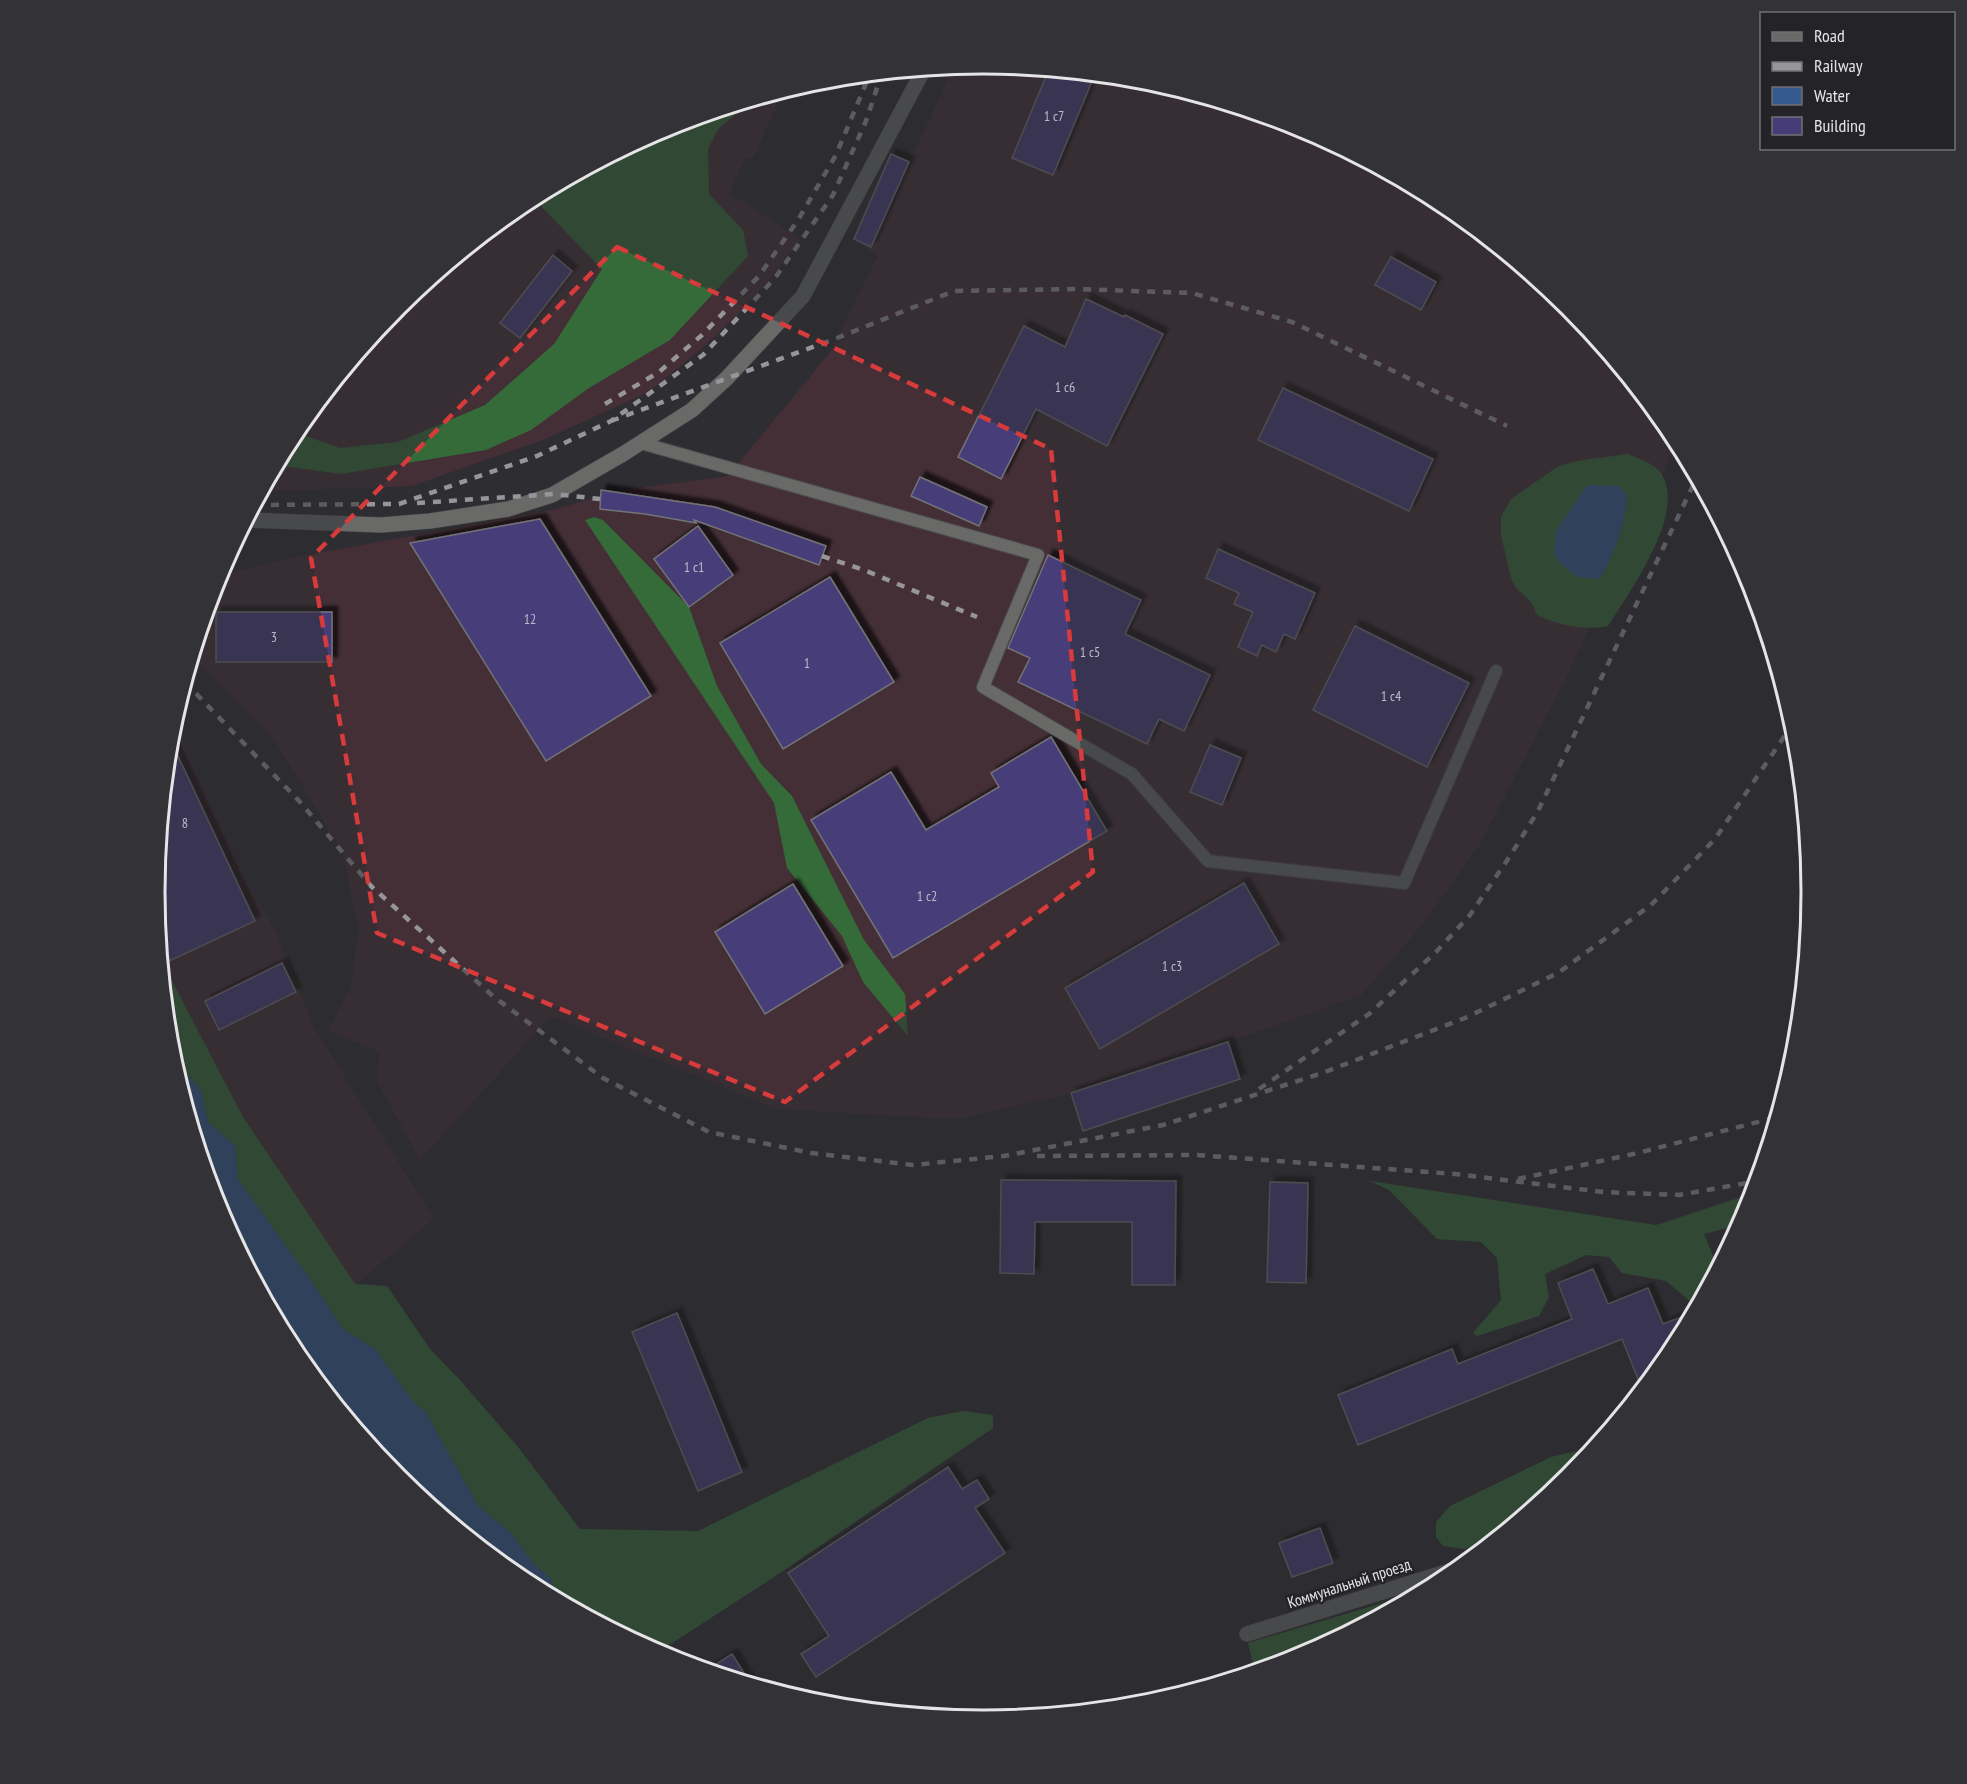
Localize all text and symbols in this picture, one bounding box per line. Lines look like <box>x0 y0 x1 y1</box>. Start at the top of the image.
legend <box>1760 12 1955 150</box>
text: Road <box>1814 24 1845 47</box>
text: Railway <box>1814 54 1863 77</box>
text: Water <box>1814 84 1850 107</box>
house number: 1 с7 <box>1044 107 1064 125</box>
text: Building <box>1814 114 1866 137</box>
house number: 1 с6 <box>1055 378 1075 396</box>
house number: 1 с1 <box>684 558 704 576</box>
house number: 12 <box>524 610 536 628</box>
house number: 3 <box>271 628 277 646</box>
house number: 1 с5 <box>1080 643 1100 661</box>
house number: 1 <box>804 654 810 672</box>
house number: 1 с4 <box>1381 687 1402 705</box>
house number: 8 <box>182 814 188 832</box>
house number: 1 с2 <box>917 887 937 905</box>
house number: 1 с3 <box>1162 957 1182 975</box>
street label: Коммунальный проезд <box>1285 1554 1413 1612</box>

